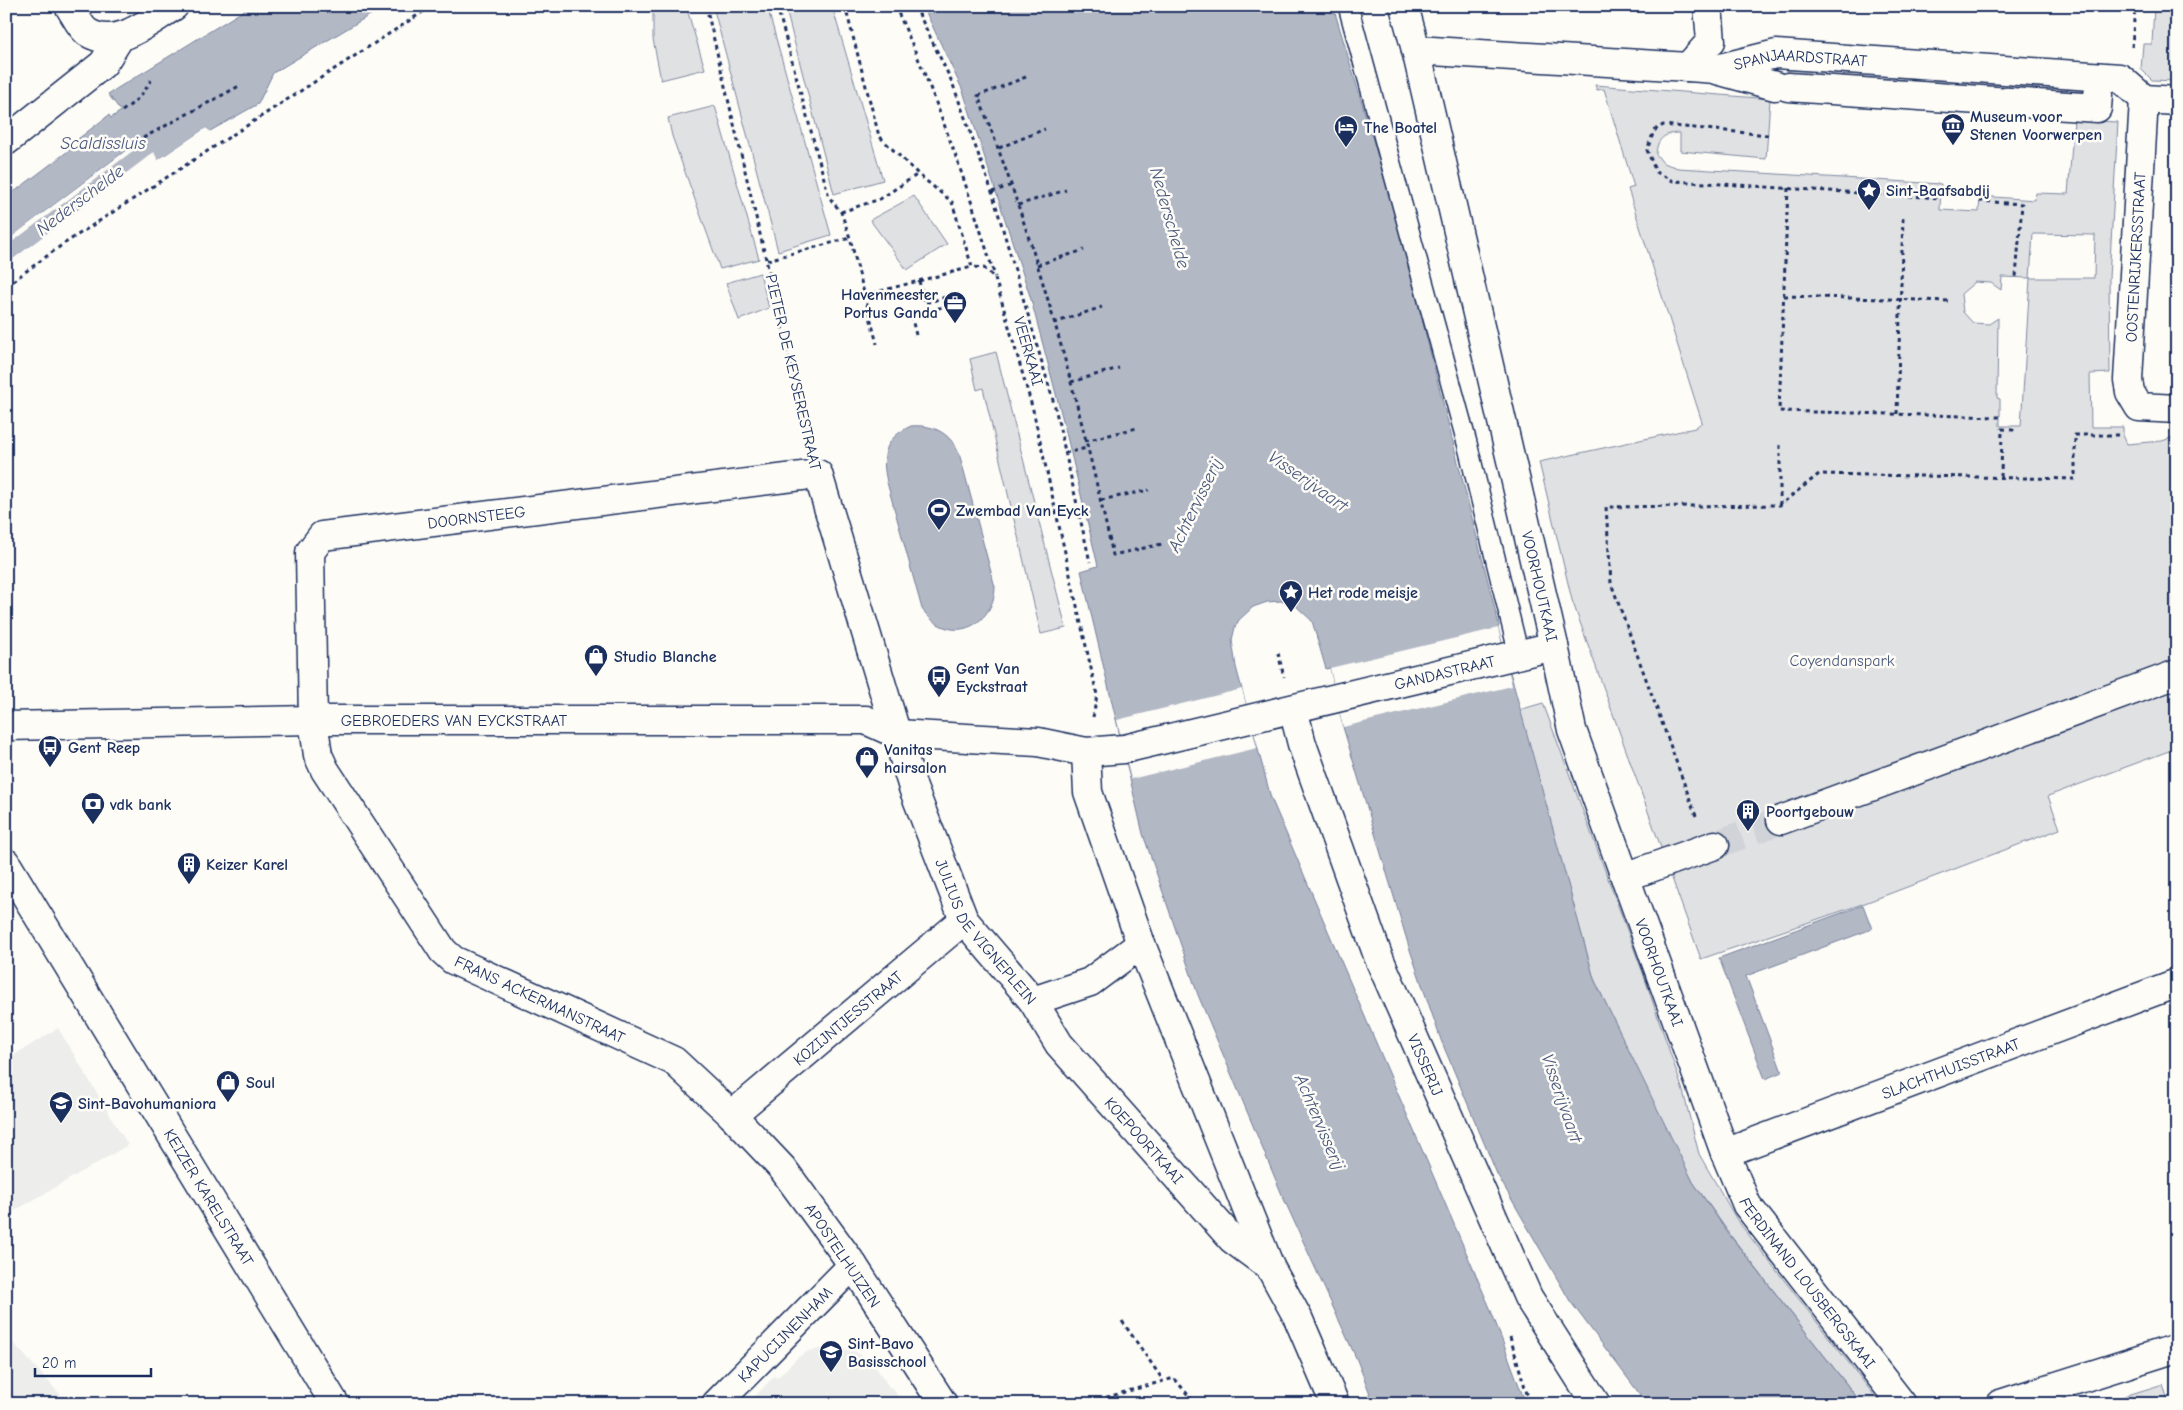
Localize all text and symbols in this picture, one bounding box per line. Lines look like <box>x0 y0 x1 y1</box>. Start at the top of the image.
street label: SPANJAARDSTRAAT <box>1732 46 1869 74</box>
place label: Museum voor Stenen Voorwerpen <box>1970 108 2102 144</box>
museum icon: Museum voor Stenen Voorwerpen <box>1940 112 1966 146</box>
hotel icon: The Boatel <box>1333 114 1359 148</box>
place label: The Boatel <box>1364 119 1437 137</box>
water label: Scaldissluis <box>60 133 146 154</box>
water label: Nederschelde <box>32 161 128 240</box>
water label: Nederschelde <box>1145 165 1194 271</box>
street label: OOSTENRIJKERSSTRAAT <box>2123 171 2149 343</box>
place icon: Sint-Baafsabdij <box>1856 177 1882 211</box>
place label: Sint-Baafsabdij <box>1886 182 1990 200</box>
street label: PIETER DE KEYSERESTRAAT <box>762 272 825 473</box>
place label: Havenmeester Portus Ganda <box>841 286 939 322</box>
office icon: Havenmeester Portus Ganda <box>942 290 968 324</box>
street label: VEERKAAI <box>1010 315 1047 388</box>
water label: Visserijvaart <box>1264 446 1353 517</box>
water label: Achtervisserij <box>1163 455 1227 556</box>
sports icon: Zwembad Van Eyck <box>926 497 952 531</box>
place label: Zwembad Van Eyck <box>956 502 1089 520</box>
street label: DOORNSTEEG <box>427 503 527 533</box>
street label: VOORHOUTKAAI <box>1518 529 1561 644</box>
place icon: Het rode meisje <box>1278 579 1304 613</box>
place label: Het rode meisje <box>1308 584 1418 602</box>
shop icon: Studio Blanche <box>583 643 609 677</box>
place label: Studio Blanche <box>614 648 717 666</box>
street label: GANDASTRAAT <box>1392 652 1498 694</box>
park label: Coyendanspark <box>1789 652 1895 670</box>
place label: Gent Van Eyckstraat <box>956 660 1028 696</box>
bus stop icon: Gent Van Eyckstraat <box>926 664 952 698</box>
street label: GEBROEDERS VAN EYCKSTRAAT <box>341 712 568 730</box>
bus stop icon: Gent Reep <box>37 734 63 768</box>
place label: Gent Reep <box>68 739 140 757</box>
place label: Vanitas hairsalon <box>884 741 947 777</box>
shop icon: Vanitas hairsalon <box>854 745 880 779</box>
bank icon: vdk bank <box>80 791 106 825</box>
place label: vdk bank <box>109 796 172 814</box>
building icon: Poortgebouw <box>1735 798 1761 832</box>
place label: Poortgebouw <box>1766 803 1854 821</box>
building icon: Keizer Karel <box>176 851 202 885</box>
place label: Keizer Karel <box>206 856 288 874</box>
street label: JULIUS DE VIGNEPLEIN <box>931 856 1040 1008</box>
street label: VOORHOUTKAAI <box>1631 916 1686 1029</box>
street label: FRANS ACKERMANSTRAAT <box>452 953 628 1048</box>
street label: KOZIJNTJESSTRAAT <box>790 967 907 1070</box>
street label: VISSERIJ <box>1403 1031 1446 1099</box>
street label: SLACHTHUISSTRAAT <box>1879 1035 2023 1103</box>
water label: Visserijvaart <box>1537 1051 1587 1147</box>
shop icon: Soul <box>215 1069 241 1103</box>
water label: Achtervisserij <box>1290 1070 1349 1173</box>
place label: Soul <box>246 1074 275 1092</box>
school or university icon: Sint-Bavohumaniora <box>48 1090 74 1124</box>
street label: KOEPOORTKAAI <box>1100 1094 1187 1188</box>
place label: Sint-Bavohumaniora <box>78 1095 216 1113</box>
street label: KEIZER KARELSTRAAT <box>160 1126 257 1270</box>
street label: FERDINAND LOUSBERGSKAAI <box>1735 1195 1879 1372</box>
street label: APOSTELHUIZEN <box>801 1200 884 1311</box>
street label: KAPUCIJNENHAM <box>735 1283 836 1386</box>
place label: Sint-Bavo Basisschool <box>848 1335 926 1371</box>
school or university icon: Sint-Bavo Basisschool <box>818 1339 844 1373</box>
scale bar <box>35 1345 151 1377</box>
text: 20 m <box>42 1354 76 1372</box>

